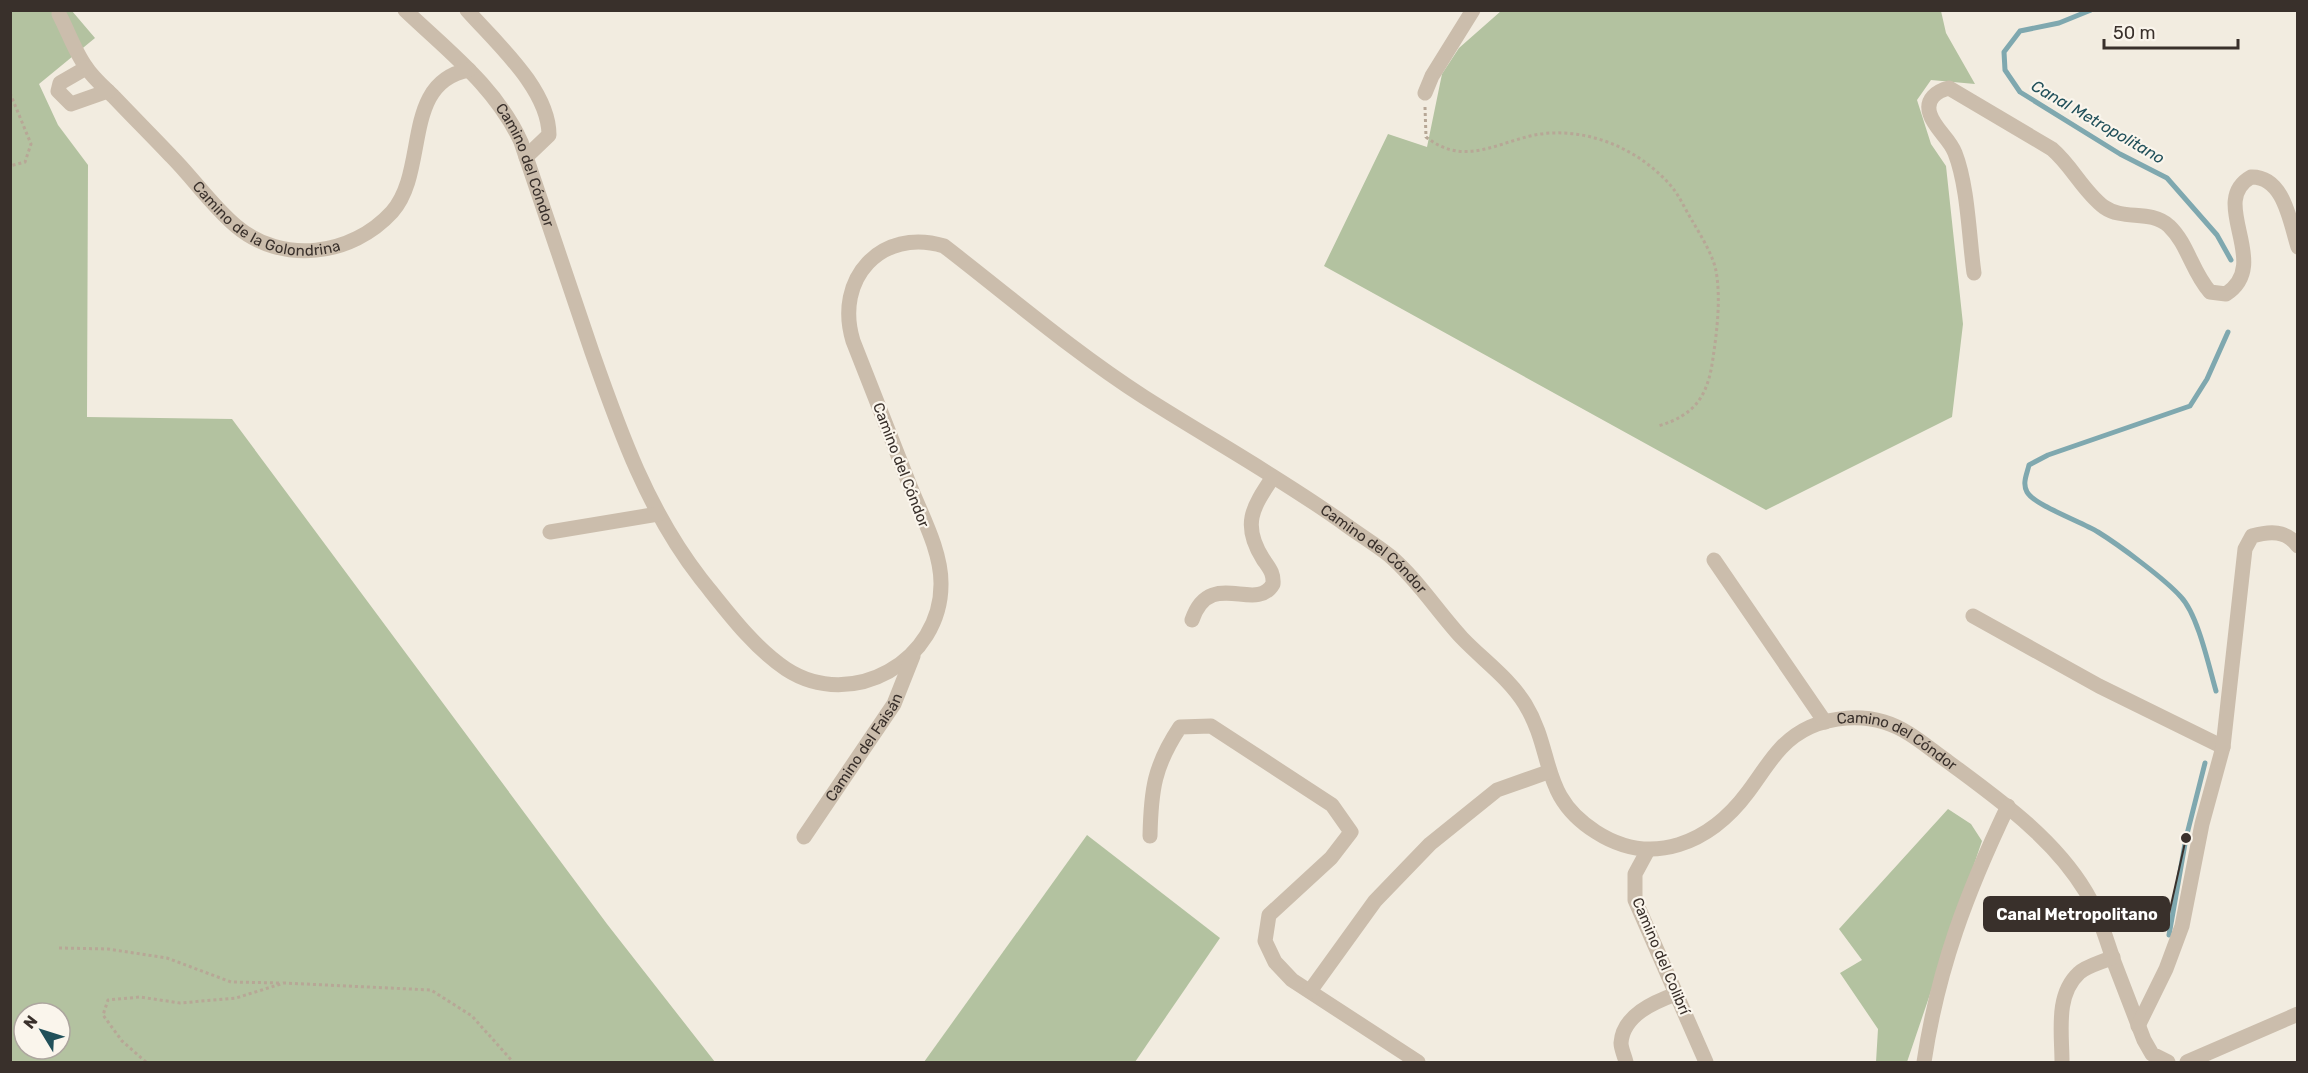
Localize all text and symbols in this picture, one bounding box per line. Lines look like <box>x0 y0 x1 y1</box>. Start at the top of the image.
scale bar <box>2104 12 2238 50</box>
text: 50 m <box>2113 22 2156 44</box>
water label: Canal Metropolitano <box>2028 76 2168 168</box>
street label: Camino del Cóndor <box>492 100 558 230</box>
street label: Camino de la Golondrina <box>189 177 342 260</box>
street label: Camino del Cóndor <box>869 400 933 530</box>
street label: Camino del Cóndor <box>1317 501 1431 598</box>
street label: Camino del Faisán <box>822 691 906 805</box>
street label: Camino del Cóndor <box>1836 709 1961 774</box>
street label: Camino del Colibrí <box>1628 895 1694 1018</box>
callout: Canal Metropolitano <box>1984 897 2169 931</box>
text: Canal Metropolitano <box>1996 905 2158 924</box>
north arrow <box>12 1001 72 1061</box>
text: N <box>20 1012 42 1032</box>

